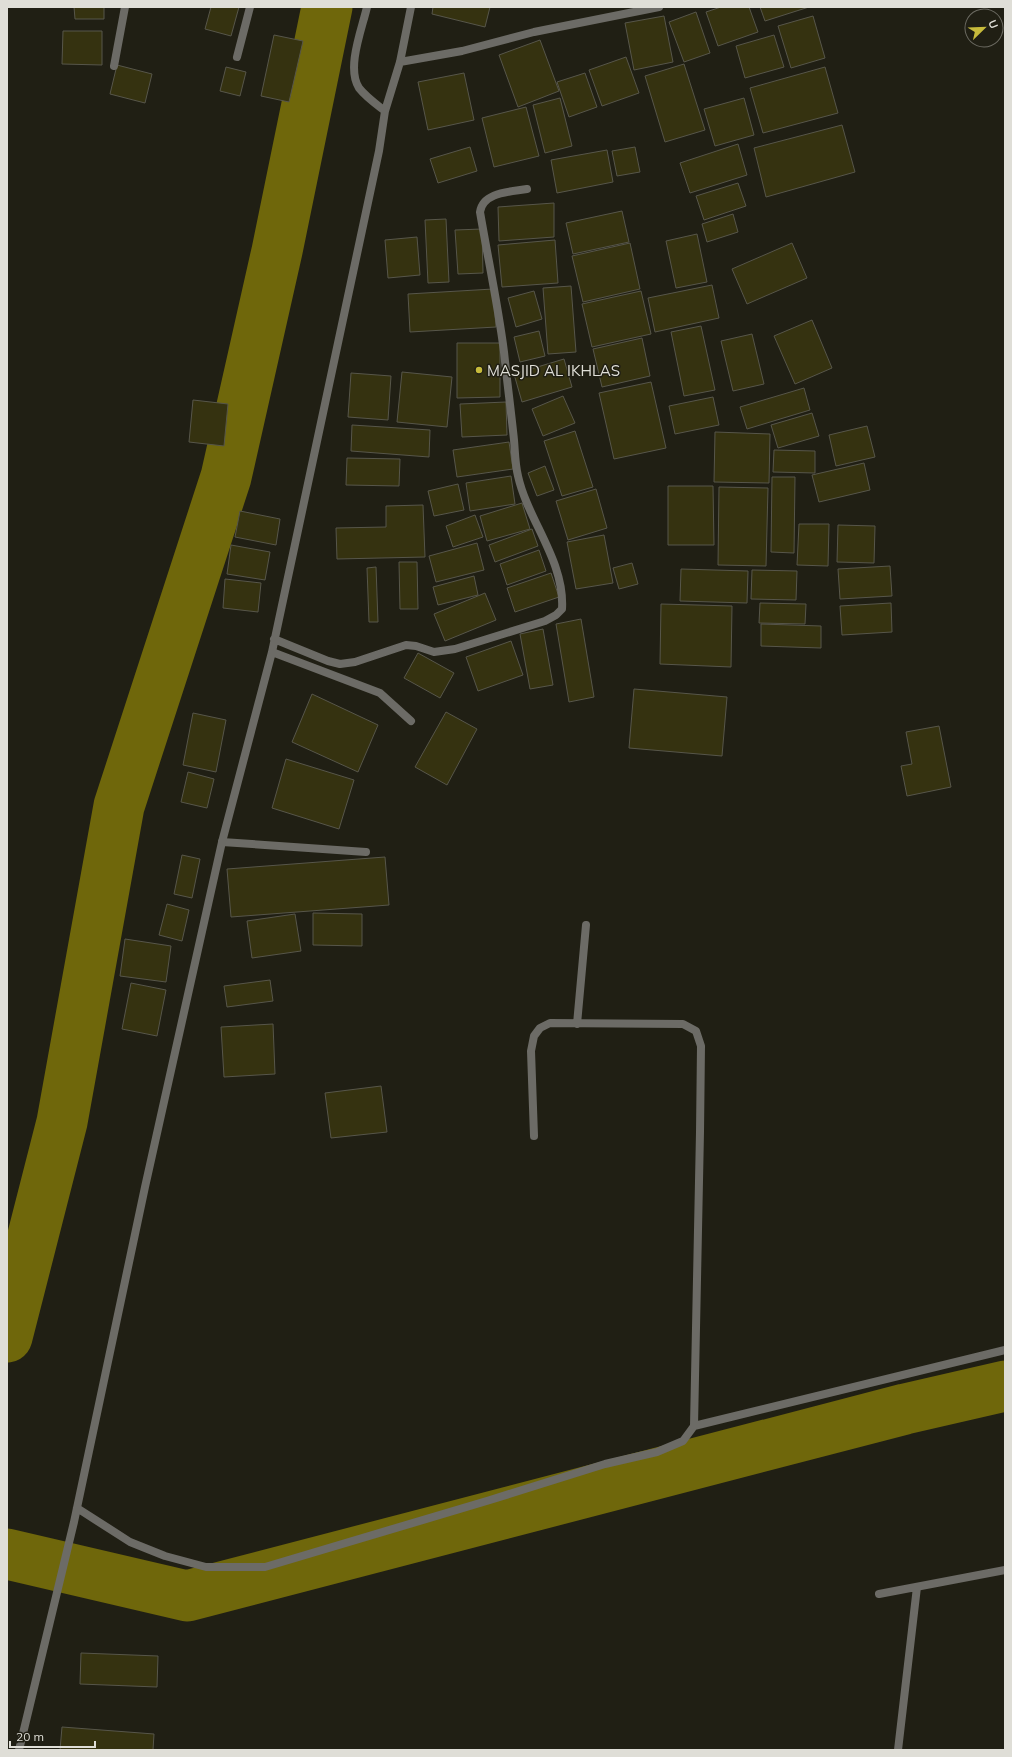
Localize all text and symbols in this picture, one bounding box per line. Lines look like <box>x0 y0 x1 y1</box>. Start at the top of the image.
north arrow <box>964 8 1004 48</box>
text: U <box>985 18 1001 31</box>
place label: MASJID AL IKHLAS <box>487 361 620 380</box>
marker: MASJID AL IKHLAS <box>474 365 484 375</box>
scale bar <box>10 1723 95 1749</box>
text: 20 m <box>16 1729 44 1744</box>

